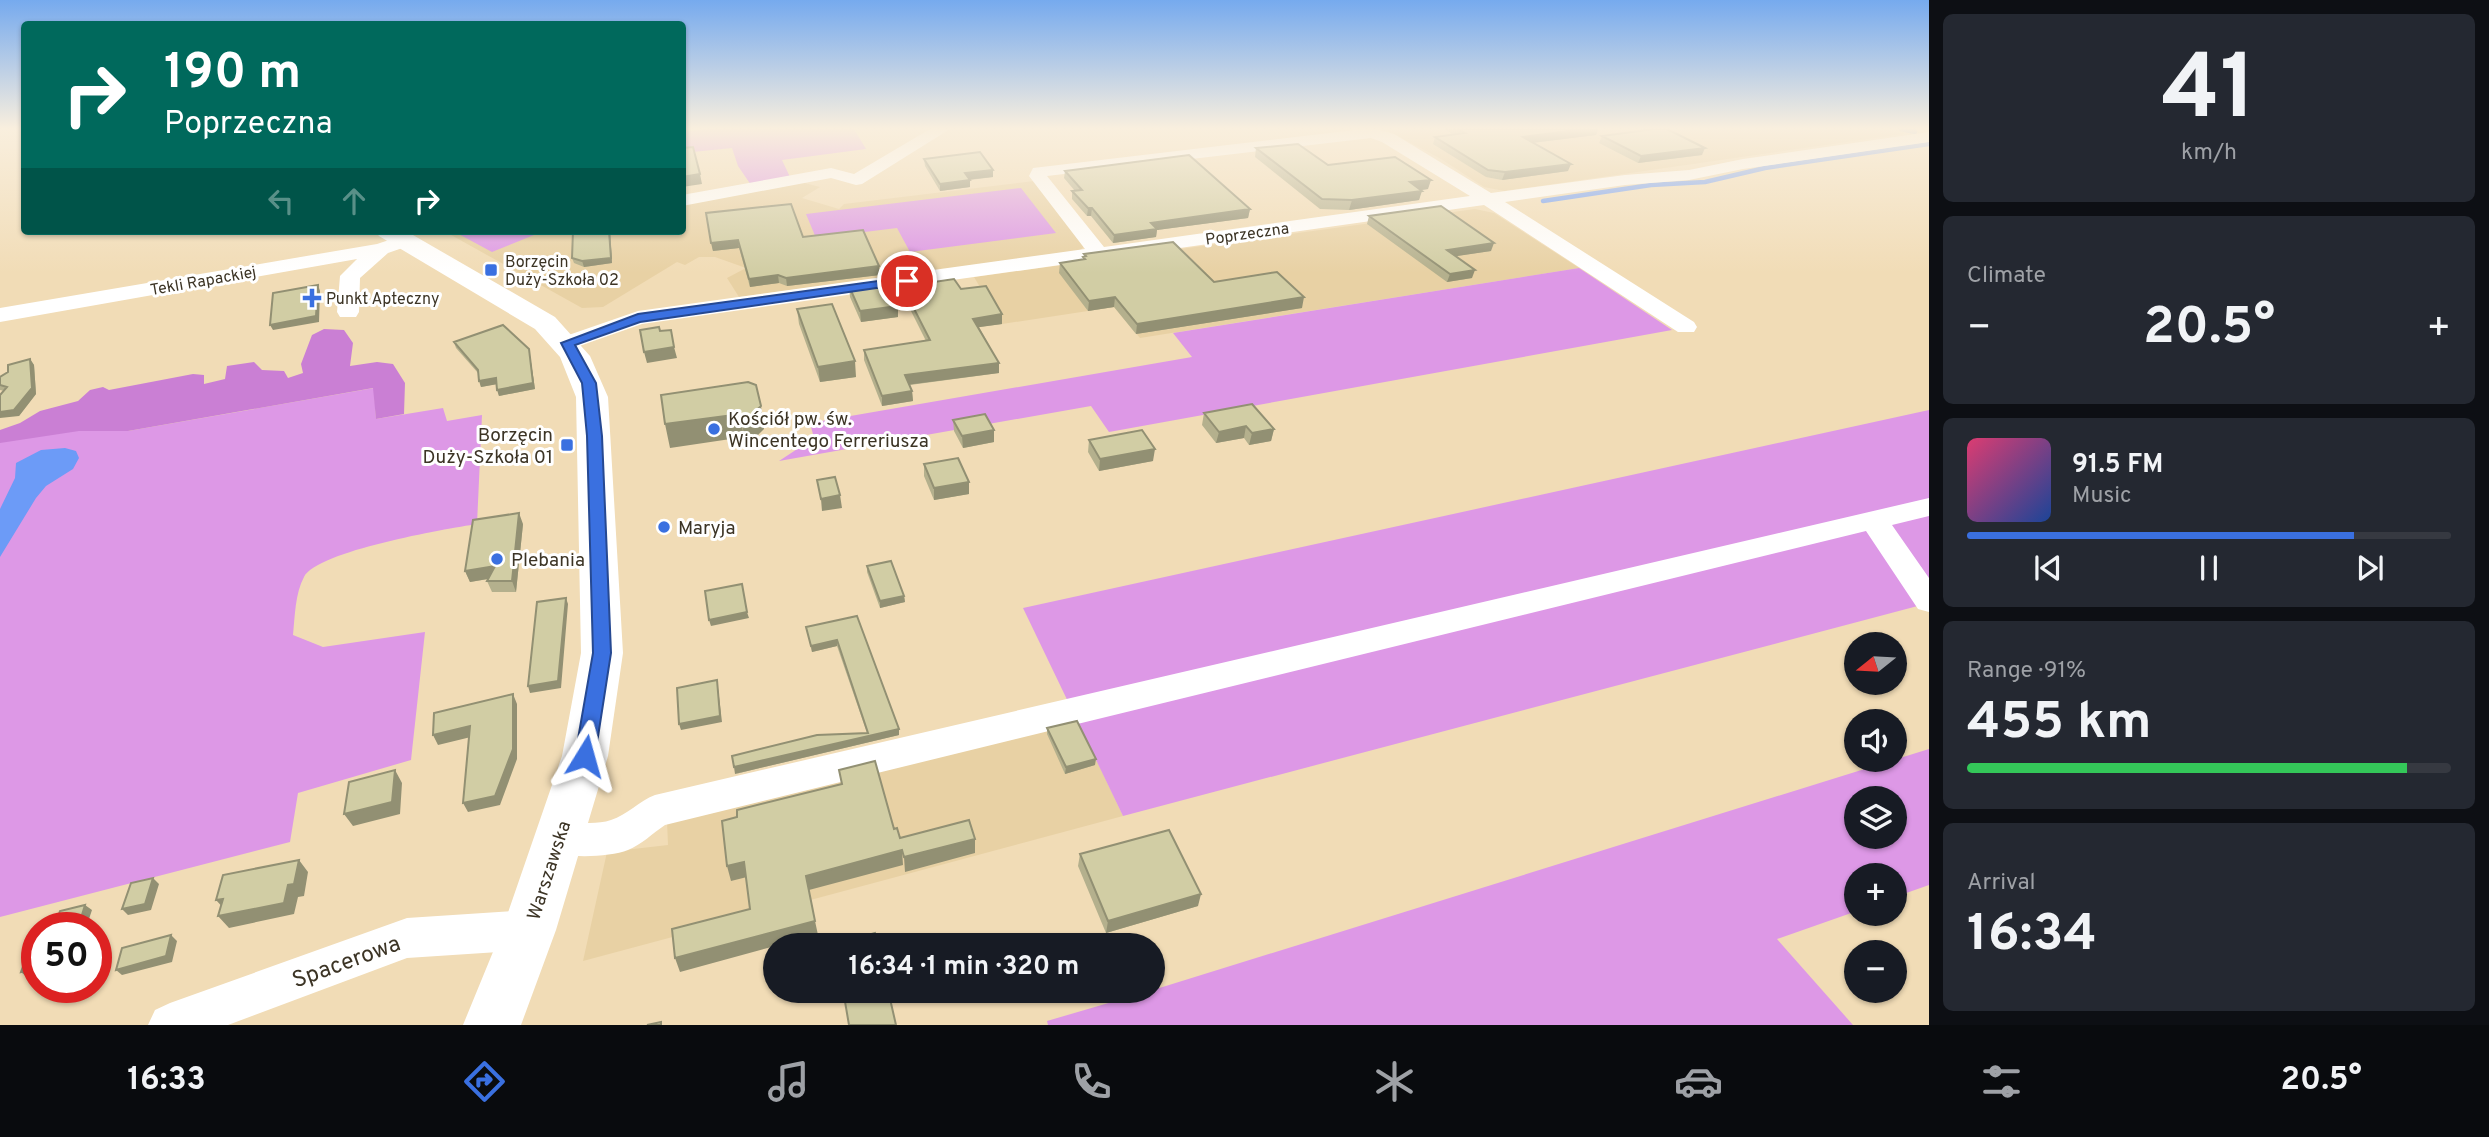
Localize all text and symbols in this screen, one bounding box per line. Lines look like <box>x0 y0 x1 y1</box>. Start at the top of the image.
text: 41 <box>2162 36 2256 151</box>
text: 190 m <box>164 44 301 106</box>
icon: right <box>49 49 140 140</box>
text: Poprzeczna <box>164 105 332 145</box>
text: km/h <box>2181 139 2237 168</box>
icon: left <box>262 182 300 220</box>
icon: ahead <box>335 182 373 220</box>
icon: right <box>408 182 446 220</box>
street label: Poprzeczna <box>1204 219 1290 251</box>
pin <box>877 251 937 311</box>
place label: Borzęcin Duży-Szkoła 02 <box>505 253 619 291</box>
marker: Borzęcin Duży-Szkoła 02 <box>483 262 499 278</box>
icon: arrive <box>888 262 926 300</box>
text: Climate <box>1967 262 2046 291</box>
street label: Tekli Rapackiej <box>149 263 258 301</box>
marker: Punkt Apteczny <box>304 290 320 306</box>
place label: Punkt Apteczny <box>326 290 439 310</box>
text: 20.5° <box>2143 296 2275 362</box>
text: − <box>1967 305 1992 354</box>
text: + <box>2426 305 2451 354</box>
place label: Kościół pw. św. Wincentego Ferreriusza <box>728 408 929 454</box>
marker: Kościół pw. św. Wincentego Ferreriusza <box>706 421 722 437</box>
place label: Borzęcin Duży-Szkoła 01 <box>423 424 553 470</box>
marker: Borzęcin Duży-Szkoła 01 <box>559 437 575 453</box>
text: 91.5 FM <box>2072 449 2163 482</box>
text: Music <box>2072 482 2132 511</box>
place label: Maryja <box>678 517 735 541</box>
marker: Maryja <box>656 519 672 535</box>
place label: Plebania <box>511 549 585 573</box>
icon: previous <box>2029 549 2067 587</box>
icon: pause <box>2190 549 2228 587</box>
icon: next <box>2351 549 2389 587</box>
marker: Plebania <box>489 551 505 567</box>
north arrow <box>1844 632 1908 695</box>
map controls <box>1844 632 1907 1003</box>
text: Range · 91% <box>1967 657 2086 686</box>
text: 455 km <box>1967 691 2152 757</box>
button: sound <box>1844 709 1907 772</box>
position arrow <box>548 719 622 793</box>
button: layers <box>1844 786 1907 849</box>
street label: Warszawska <box>523 818 577 923</box>
button: + <box>1844 863 1907 926</box>
text: Arrival <box>1967 869 2036 898</box>
text: 16:34 <box>1967 903 2097 969</box>
speed limit sign: 50 <box>21 912 112 1003</box>
street label: Spacerowa <box>289 930 405 996</box>
button: − <box>1844 940 1907 1003</box>
text: 16:34 · 1 min · 320 m <box>849 951 1079 984</box>
icon: directions <box>460 1057 509 1106</box>
icon: music <box>764 1057 813 1106</box>
icon: phone <box>1067 1057 1116 1106</box>
icon: climate <box>1370 1057 1419 1106</box>
icon: car <box>1674 1057 1723 1106</box>
icon: filters <box>1977 1057 2026 1106</box>
text: 16:33 <box>127 1061 206 1101</box>
text: 20.5° <box>2281 1061 2362 1101</box>

